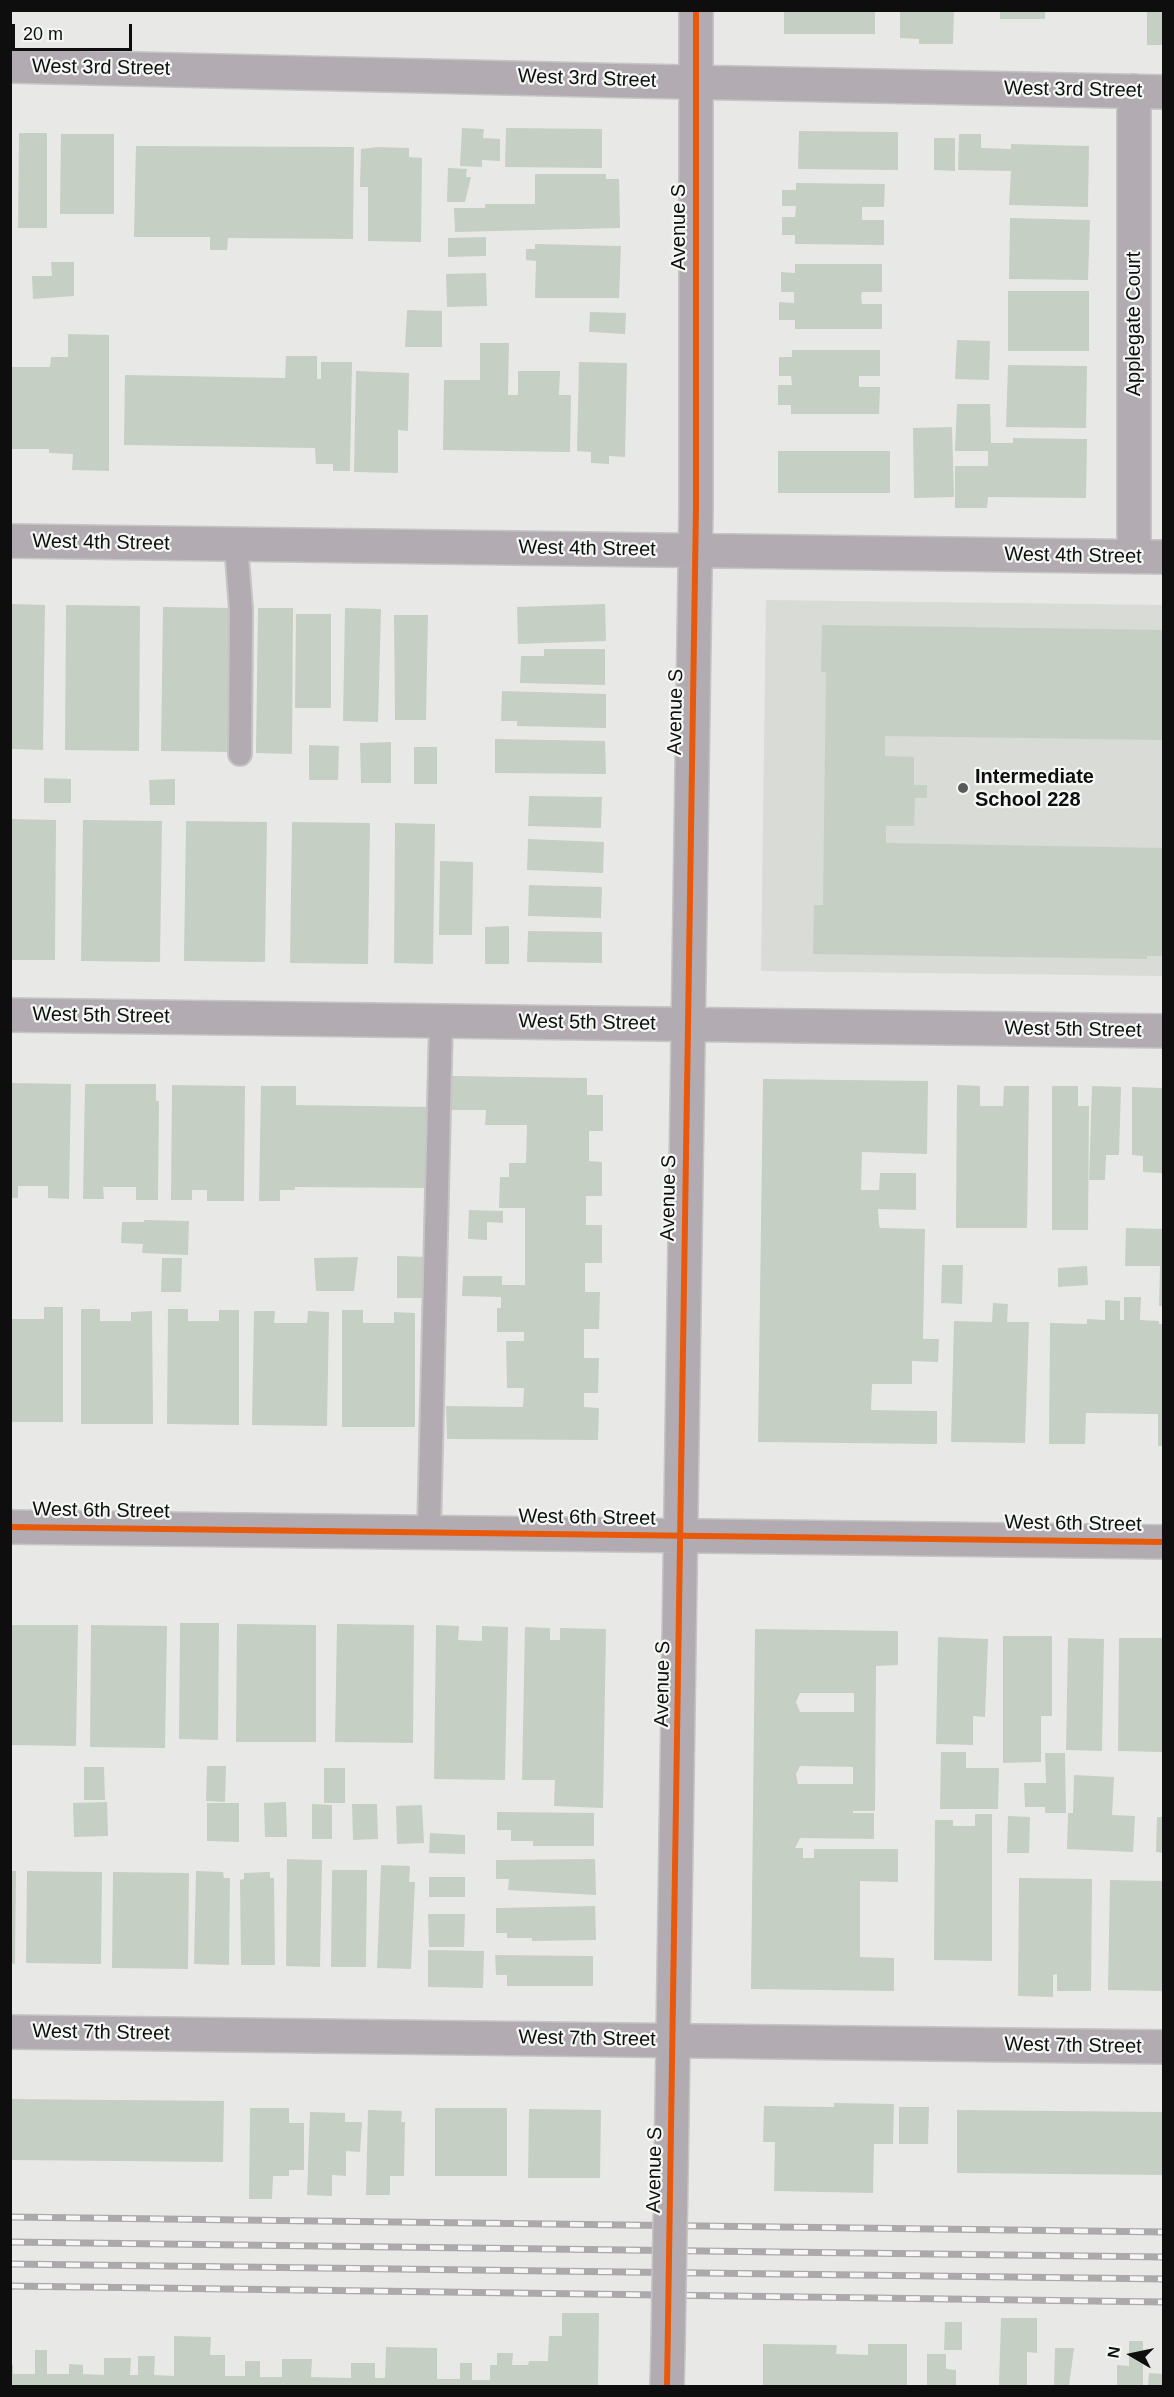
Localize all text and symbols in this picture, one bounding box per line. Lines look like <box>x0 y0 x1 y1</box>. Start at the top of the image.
scale bar <box>15 12 135 50</box>
text: 20 m <box>23 24 63 44</box>
street label: West 3rd Street <box>32 55 170 81</box>
street label: West 3rd Street <box>517 65 657 93</box>
street label: West 3rd Street <box>1004 77 1142 103</box>
street label: Avenue S <box>667 184 691 270</box>
street label: Applegate Court <box>1122 252 1146 396</box>
street label: West 4th Street <box>32 530 170 556</box>
street label: West 4th Street <box>518 536 656 562</box>
street label: West 4th Street <box>1004 543 1142 569</box>
street label: Avenue S <box>663 669 689 755</box>
place label: Intermediate School 228 <box>975 765 1094 812</box>
marker: Intermediate School 228 <box>956 781 970 795</box>
street label: West 5th Street <box>32 1003 170 1029</box>
street label: West 5th Street <box>518 1010 656 1036</box>
street label: West 5th Street <box>1004 1017 1142 1043</box>
street label: Avenue S <box>656 1155 682 1241</box>
street label: West 6th Street <box>32 1498 170 1524</box>
street label: West 6th Street <box>518 1505 656 1531</box>
street label: West 6th Street <box>1004 1511 1142 1537</box>
street label: Avenue S <box>650 1641 676 1727</box>
street label: West 7th Street <box>32 2020 170 2046</box>
street label: West 7th Street <box>518 2026 656 2052</box>
street label: West 7th Street <box>1004 2033 1142 2059</box>
street label: Avenue S <box>642 2127 668 2213</box>
north arrow <box>1102 2325 1162 2385</box>
text: N <box>1104 2345 1123 2359</box>

